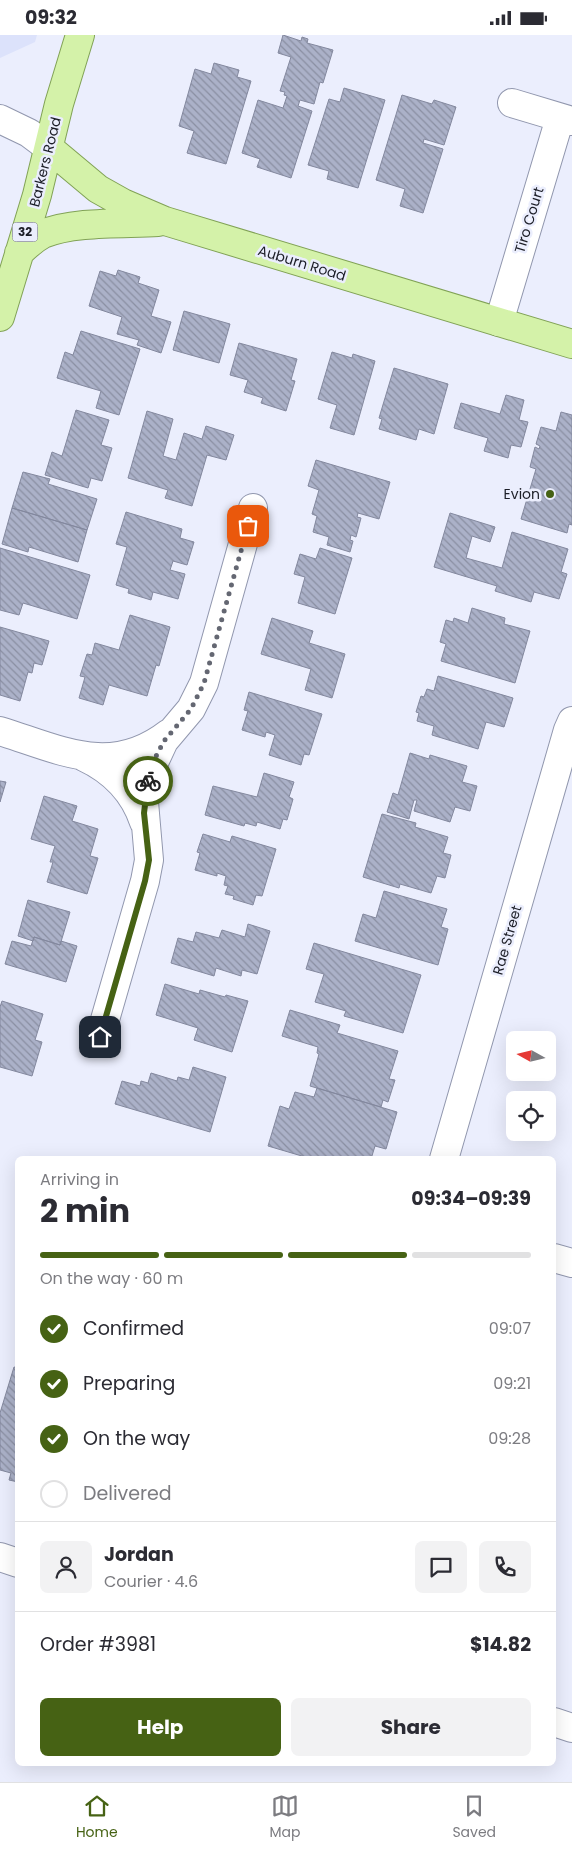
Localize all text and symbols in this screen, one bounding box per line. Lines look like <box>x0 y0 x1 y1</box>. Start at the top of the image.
text: 09:32 <box>25 4 77 31</box>
street label: Barkers Road <box>24 115 66 209</box>
street label: Tiro Court <box>509 185 549 255</box>
road number: 32 <box>12 223 38 241</box>
street label: Auburn Road <box>255 240 349 286</box>
place label: Evion <box>504 484 540 504</box>
marker: Evion <box>544 488 556 500</box>
pin <box>227 505 269 547</box>
icon: bag <box>234 512 262 540</box>
courier <box>123 756 173 806</box>
icon: bike <box>134 767 162 795</box>
street label: Rae Street <box>488 903 526 977</box>
pin <box>79 1016 121 1058</box>
icon: home <box>86 1023 114 1051</box>
north arrow <box>506 1031 556 1081</box>
map controls <box>506 1031 556 1141</box>
button: locate <box>506 1091 556 1141</box>
text: Arriving in <box>40 1168 119 1191</box>
text: 09:34–09:39 <box>411 1185 531 1212</box>
text: 2 min <box>40 1188 130 1233</box>
text: On the way · 60 m <box>40 1267 183 1290</box>
icon: check <box>40 1315 68 1343</box>
text: Confirmed <box>83 1315 184 1342</box>
text: 09:07 <box>489 1317 531 1340</box>
icon: check <box>40 1370 68 1398</box>
text: Preparing <box>83 1370 175 1397</box>
text: 09:21 <box>493 1372 531 1395</box>
icon: check <box>40 1425 68 1453</box>
text: On the way <box>83 1425 190 1452</box>
text: 09:28 <box>488 1427 531 1450</box>
text: Delivered <box>83 1480 172 1507</box>
button: person <box>40 1541 92 1593</box>
text: Jordan <box>104 1541 174 1568</box>
button: chat <box>415 1541 467 1593</box>
button: phone <box>479 1541 531 1593</box>
text: Courier · 4.6 <box>104 1570 198 1593</box>
text: Order #3981 <box>40 1631 156 1658</box>
text: $14.82 <box>470 1631 531 1658</box>
button: Help <box>40 1698 281 1756</box>
button: Share <box>291 1698 531 1756</box>
tab: Home <box>76 1792 118 1843</box>
tab: Map <box>270 1792 301 1843</box>
tab: Saved <box>452 1792 496 1843</box>

